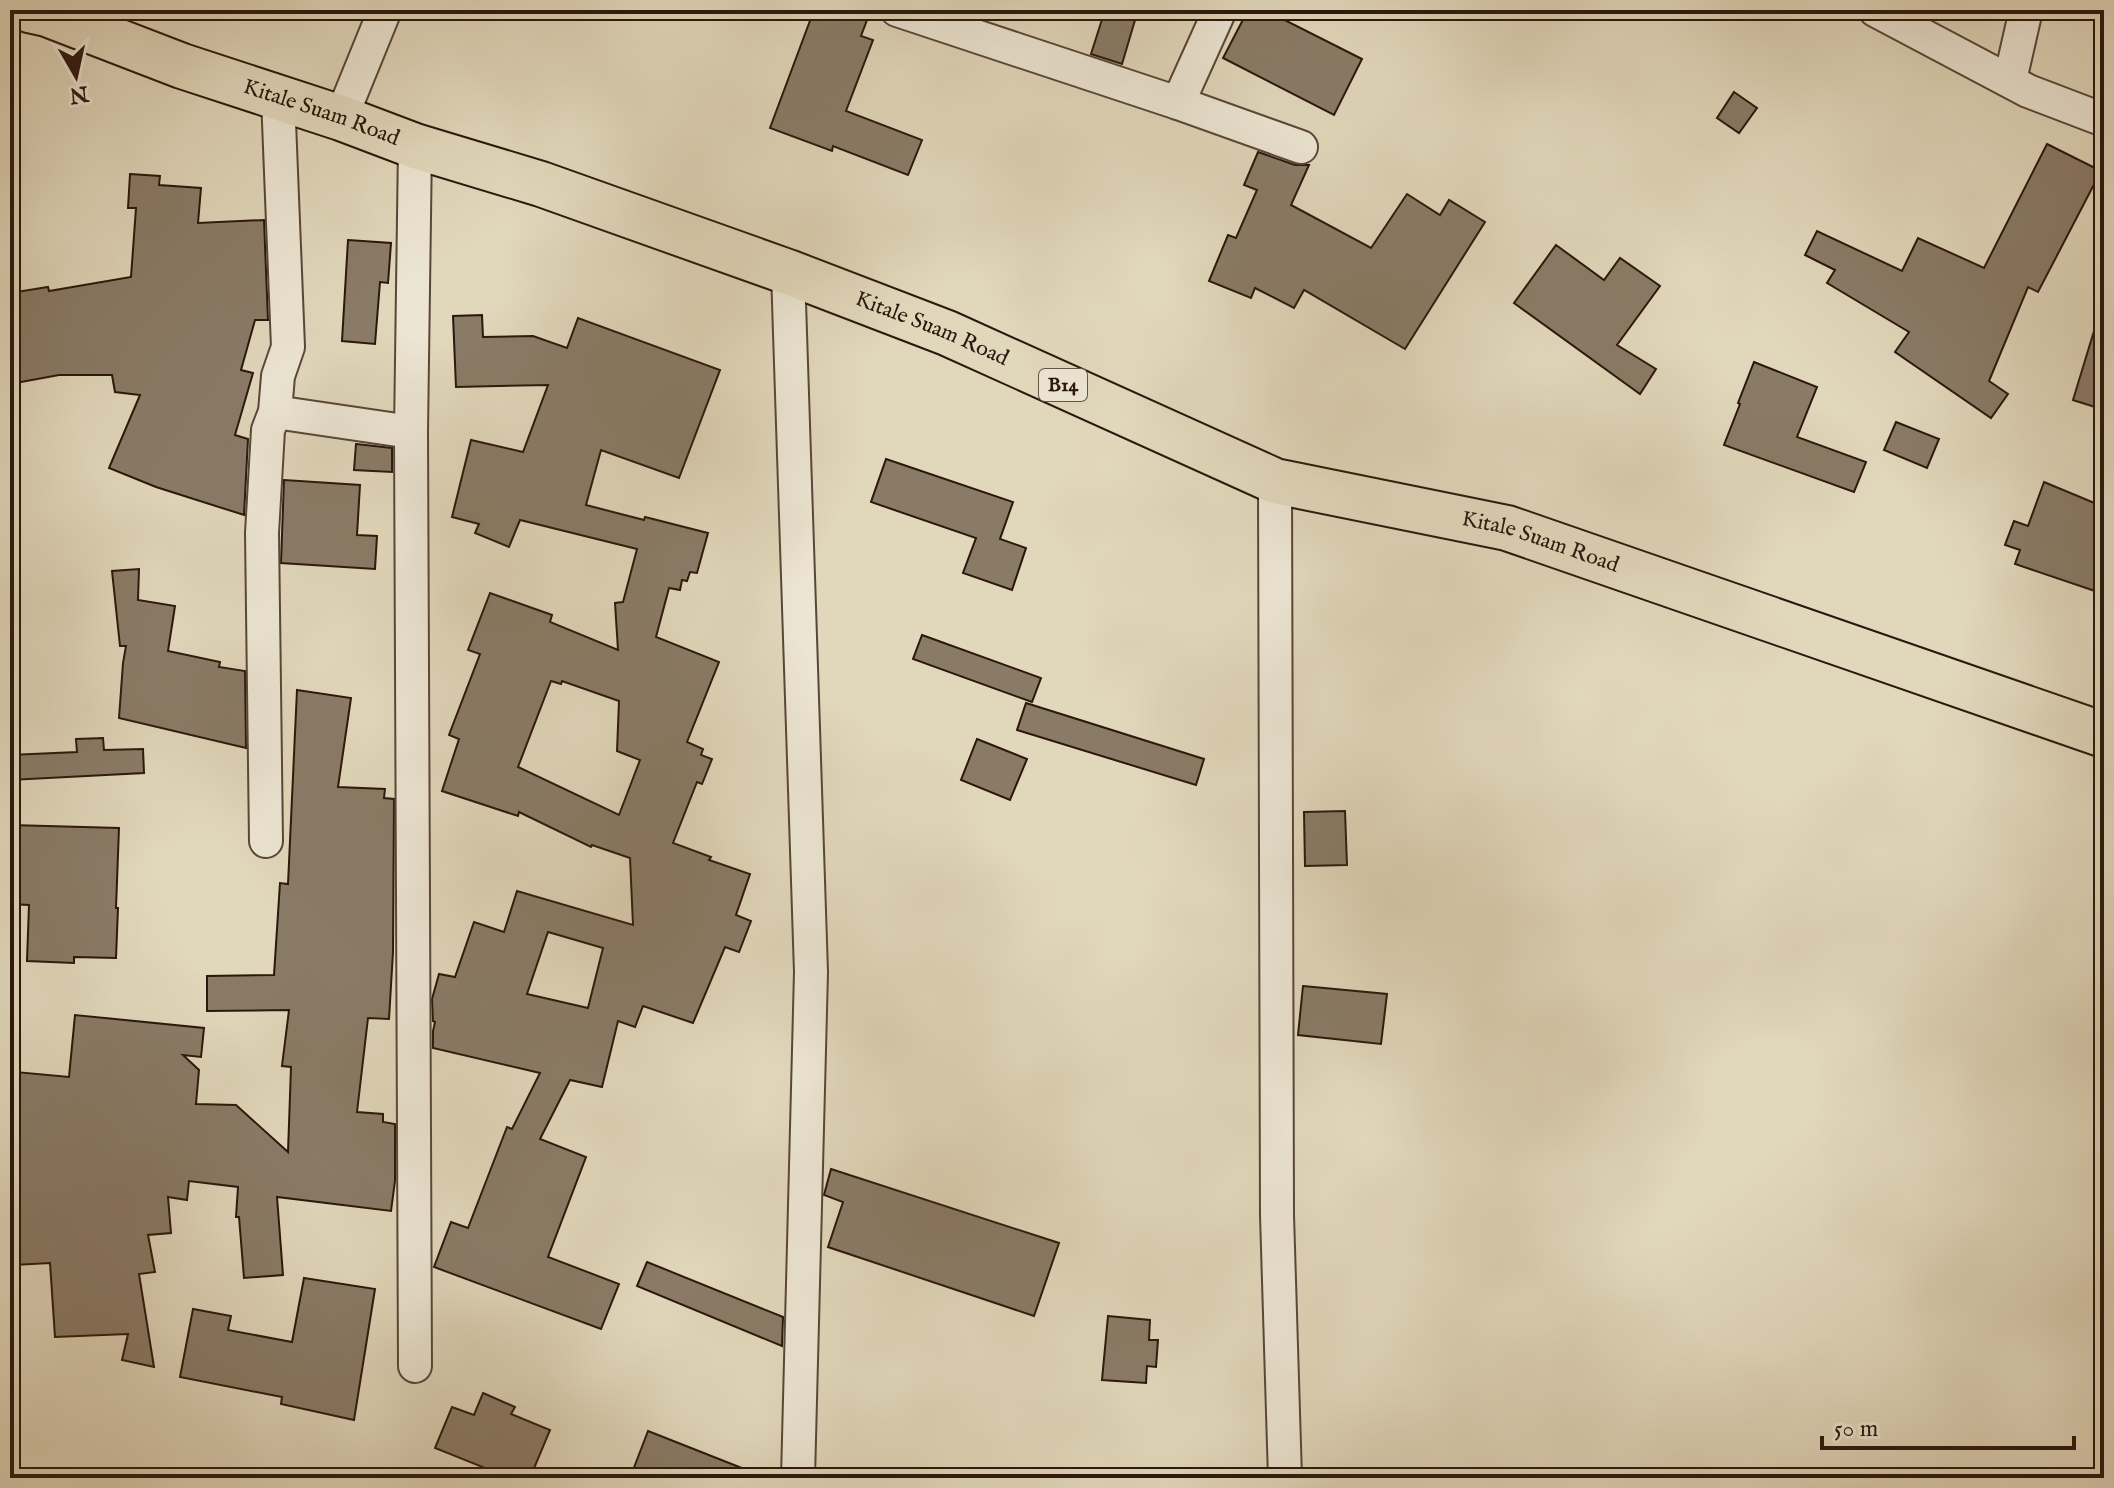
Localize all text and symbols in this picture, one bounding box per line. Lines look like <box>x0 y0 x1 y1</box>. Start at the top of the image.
north arrow <box>36 36 116 116</box>
street label: Kitale Suam Road <box>240 73 404 153</box>
text: N <box>67 78 91 109</box>
street label: Kitale Suam Road <box>851 285 1013 373</box>
road number: B14 <box>1039 369 1087 401</box>
street label: Kitale Suam Road <box>1459 505 1623 580</box>
scale bar <box>1822 1400 2074 1450</box>
text: 50 m <box>1834 1414 1878 1445</box>

